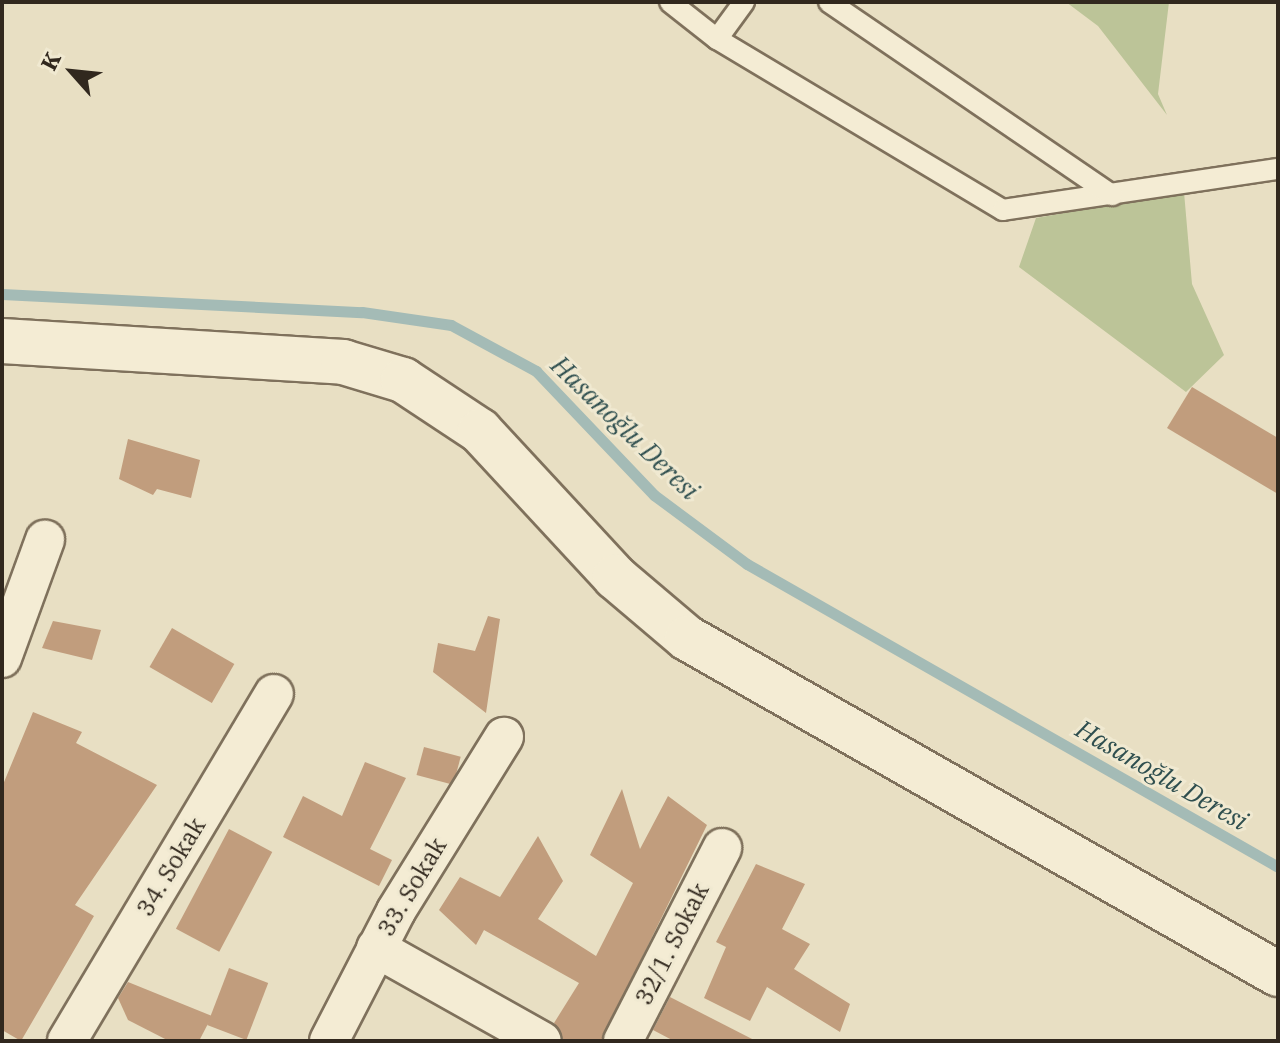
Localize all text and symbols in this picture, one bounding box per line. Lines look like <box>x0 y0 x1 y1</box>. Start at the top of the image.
north arrow <box>32 32 112 112</box>
text: K <box>33 47 67 75</box>
water label: Hasanoğlu Deresi <box>545 350 705 506</box>
water label: Hasanoğlu Deresi <box>1071 713 1253 837</box>
street label: 34. Sokak <box>130 813 212 921</box>
street label: 33. Sokak <box>371 833 453 941</box>
street label: 32/1. Sokak <box>629 878 715 1010</box>

